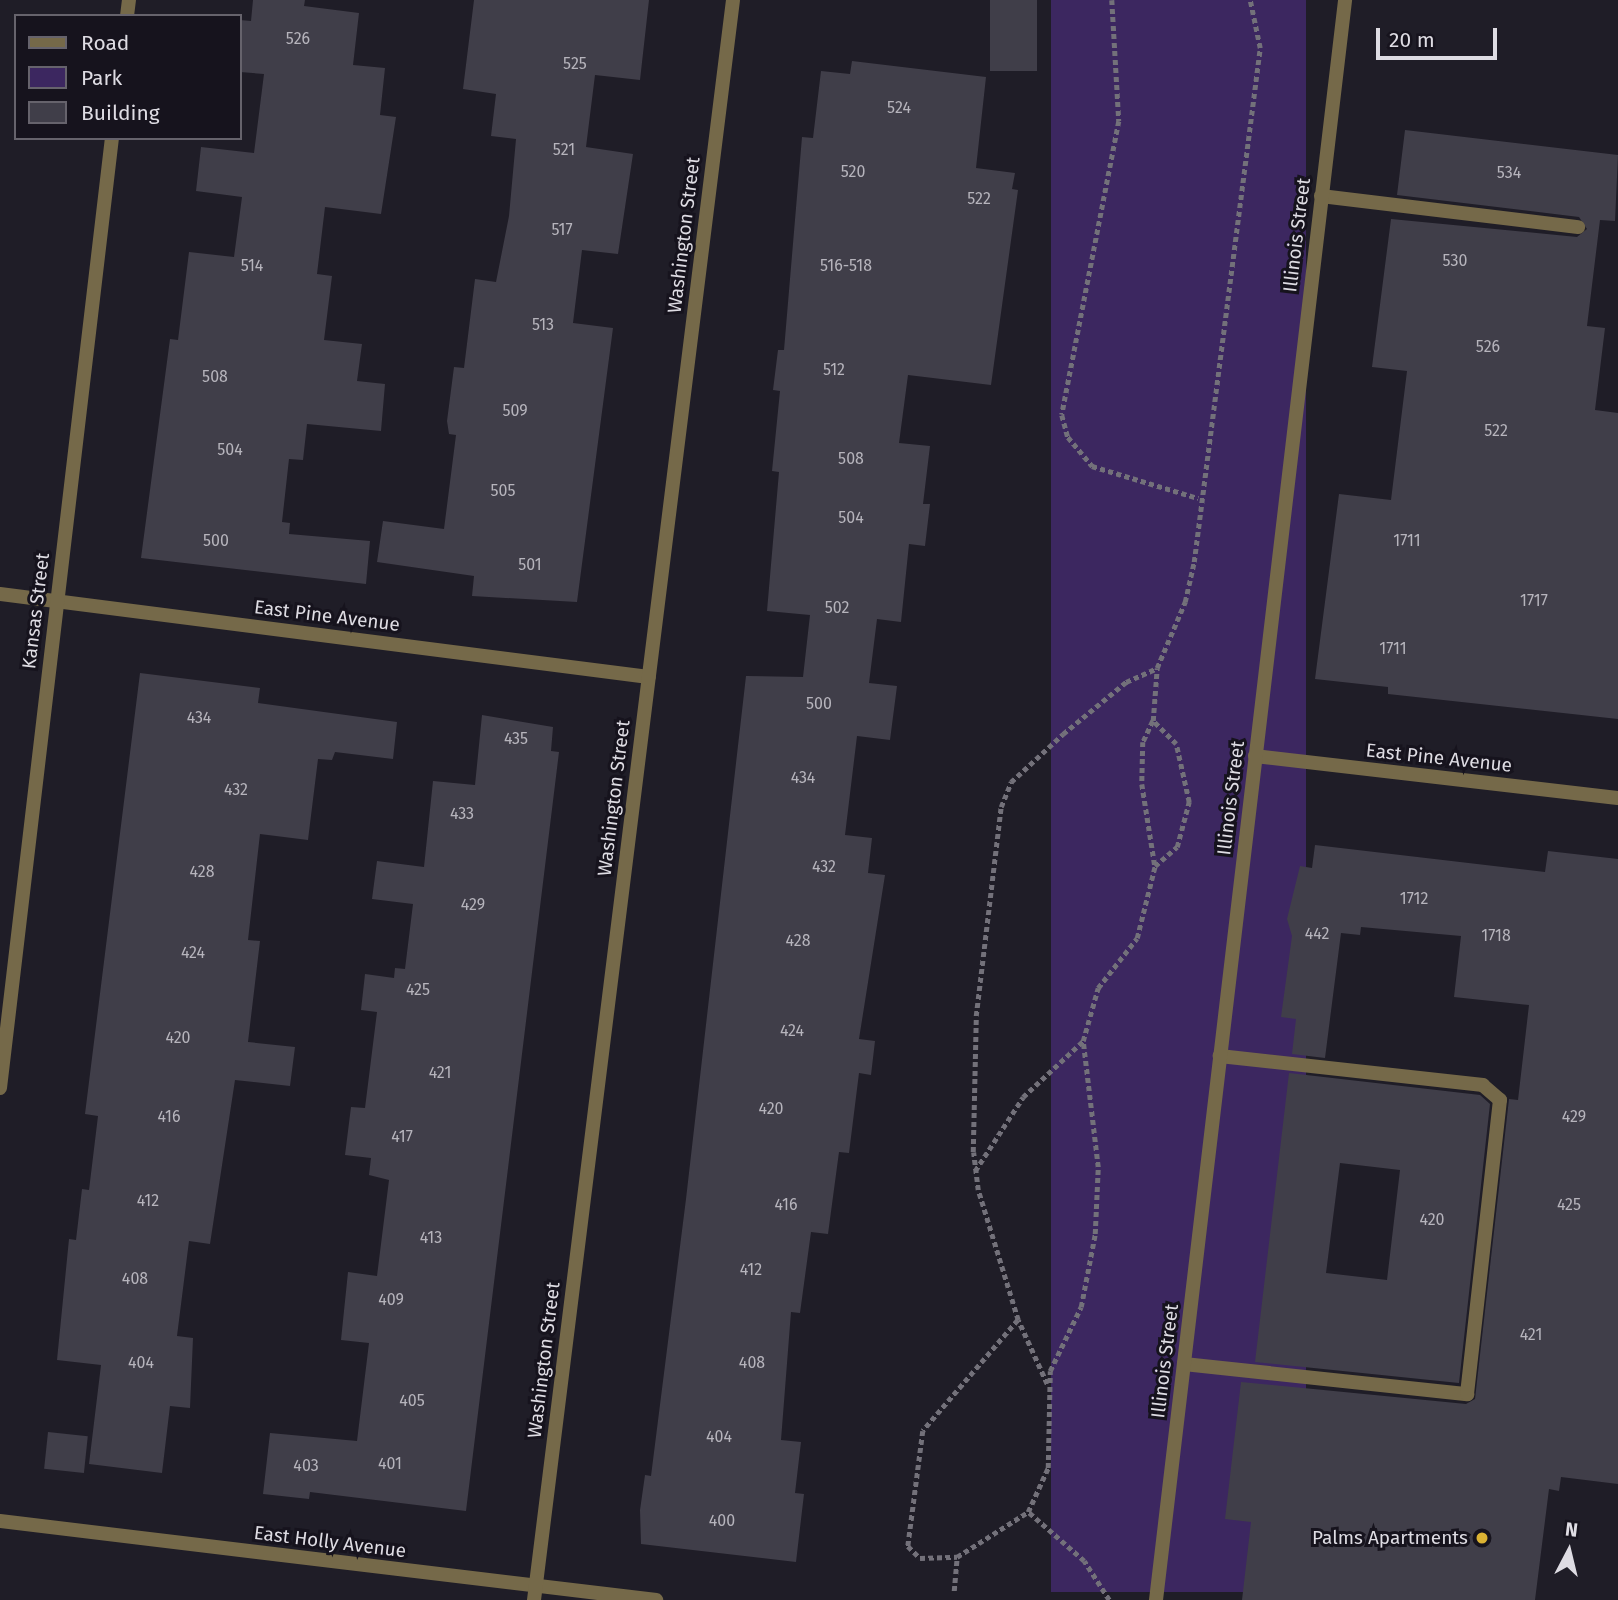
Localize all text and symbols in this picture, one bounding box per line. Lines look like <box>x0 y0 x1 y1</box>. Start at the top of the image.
legend <box>14 14 242 140</box>
scale bar <box>1380 14 1501 58</box>
text: 20 m <box>1389 27 1435 53</box>
house number: 526 <box>286 29 310 49</box>
text: Road <box>81 30 129 56</box>
house number: 525 <box>563 54 587 74</box>
text: Park <box>81 65 122 91</box>
house number: 524 <box>887 98 911 118</box>
text: Building <box>81 100 160 126</box>
house number: 521 <box>553 140 575 160</box>
street label: Washington Street <box>663 156 705 314</box>
house number: 520 <box>841 162 865 182</box>
house number: 534 <box>1497 163 1521 183</box>
street label: Illinois Street <box>1279 176 1315 294</box>
house number: 522 <box>967 189 991 209</box>
house number: 517 <box>551 220 573 240</box>
house number: 530 <box>1443 251 1467 271</box>
house number: 514 <box>241 256 263 276</box>
house number: 516-518 <box>820 256 872 276</box>
house number: 513 <box>532 315 554 335</box>
house number: 526 <box>1476 337 1500 357</box>
house number: 512 <box>823 360 845 380</box>
house number: 508 <box>202 367 228 387</box>
house number: 509 <box>502 401 528 421</box>
house number: 522 <box>1484 421 1508 441</box>
house number: 504 <box>217 440 243 460</box>
house number: 508 <box>838 449 864 469</box>
house number: 505 <box>491 481 515 501</box>
house number: 504 <box>838 508 864 528</box>
house number: 500 <box>203 531 229 551</box>
house number: 1711 <box>1393 531 1421 551</box>
street label: Kansas Street <box>18 552 54 670</box>
house number: 501 <box>518 555 542 575</box>
house number: 1717 <box>1520 591 1548 611</box>
street label: East Pine Avenue <box>253 596 401 636</box>
house number: 502 <box>825 598 849 618</box>
house number: 1711 <box>1379 639 1407 659</box>
house number: 500 <box>806 694 832 714</box>
house number: 434 <box>187 708 211 728</box>
street label: Washington Street <box>593 719 635 877</box>
house number: 435 <box>504 729 528 749</box>
street label: Illinois Street <box>1213 739 1249 857</box>
street label: East Pine Avenue <box>1365 739 1513 777</box>
house number: 434 <box>791 768 815 788</box>
house number: 432 <box>224 780 248 800</box>
house number: 433 <box>450 804 474 824</box>
house number: 432 <box>812 857 836 877</box>
house number: 428 <box>190 862 214 882</box>
house number: 1712 <box>1400 889 1428 909</box>
house number: 429 <box>461 895 485 915</box>
house number: 442 <box>1305 924 1329 944</box>
house number: 1718 <box>1481 926 1511 946</box>
house number: 428 <box>786 931 810 951</box>
house number: 424 <box>181 943 205 963</box>
house number: 425 <box>406 980 430 1000</box>
house number: 424 <box>780 1021 804 1041</box>
house number: 420 <box>165 1028 191 1048</box>
house number: 421 <box>429 1063 451 1083</box>
house number: 420 <box>758 1099 784 1119</box>
house number: 416 <box>157 1107 181 1127</box>
house number: 429 <box>1562 1107 1586 1127</box>
house number: 417 <box>391 1127 413 1147</box>
house number: 412 <box>137 1191 159 1211</box>
house number: 416 <box>774 1195 798 1215</box>
house number: 425 <box>1557 1195 1581 1215</box>
house number: 420 <box>1419 1210 1445 1230</box>
house number: 413 <box>420 1228 442 1248</box>
house number: 412 <box>740 1260 762 1280</box>
house number: 408 <box>122 1269 148 1289</box>
street label: Washington Street <box>523 1281 565 1439</box>
house number: 409 <box>378 1290 404 1310</box>
street label: Illinois Street <box>1147 1302 1183 1420</box>
house number: 421 <box>1520 1325 1542 1345</box>
house number: 404 <box>128 1353 154 1373</box>
house number: 408 <box>739 1353 765 1373</box>
house number: 405 <box>399 1391 425 1411</box>
house number: 404 <box>706 1427 732 1447</box>
house number: 401 <box>378 1454 402 1474</box>
house number: 403 <box>293 1456 319 1476</box>
house number: 400 <box>709 1511 735 1531</box>
north arrow <box>1534 1516 1604 1586</box>
text: N <box>1564 1517 1579 1542</box>
street label: East Holly Avenue <box>253 1521 407 1563</box>
place label: Palms Apartments <box>1312 1527 1468 1549</box>
marker: Palms Apartments <box>1474 1530 1490 1546</box>

